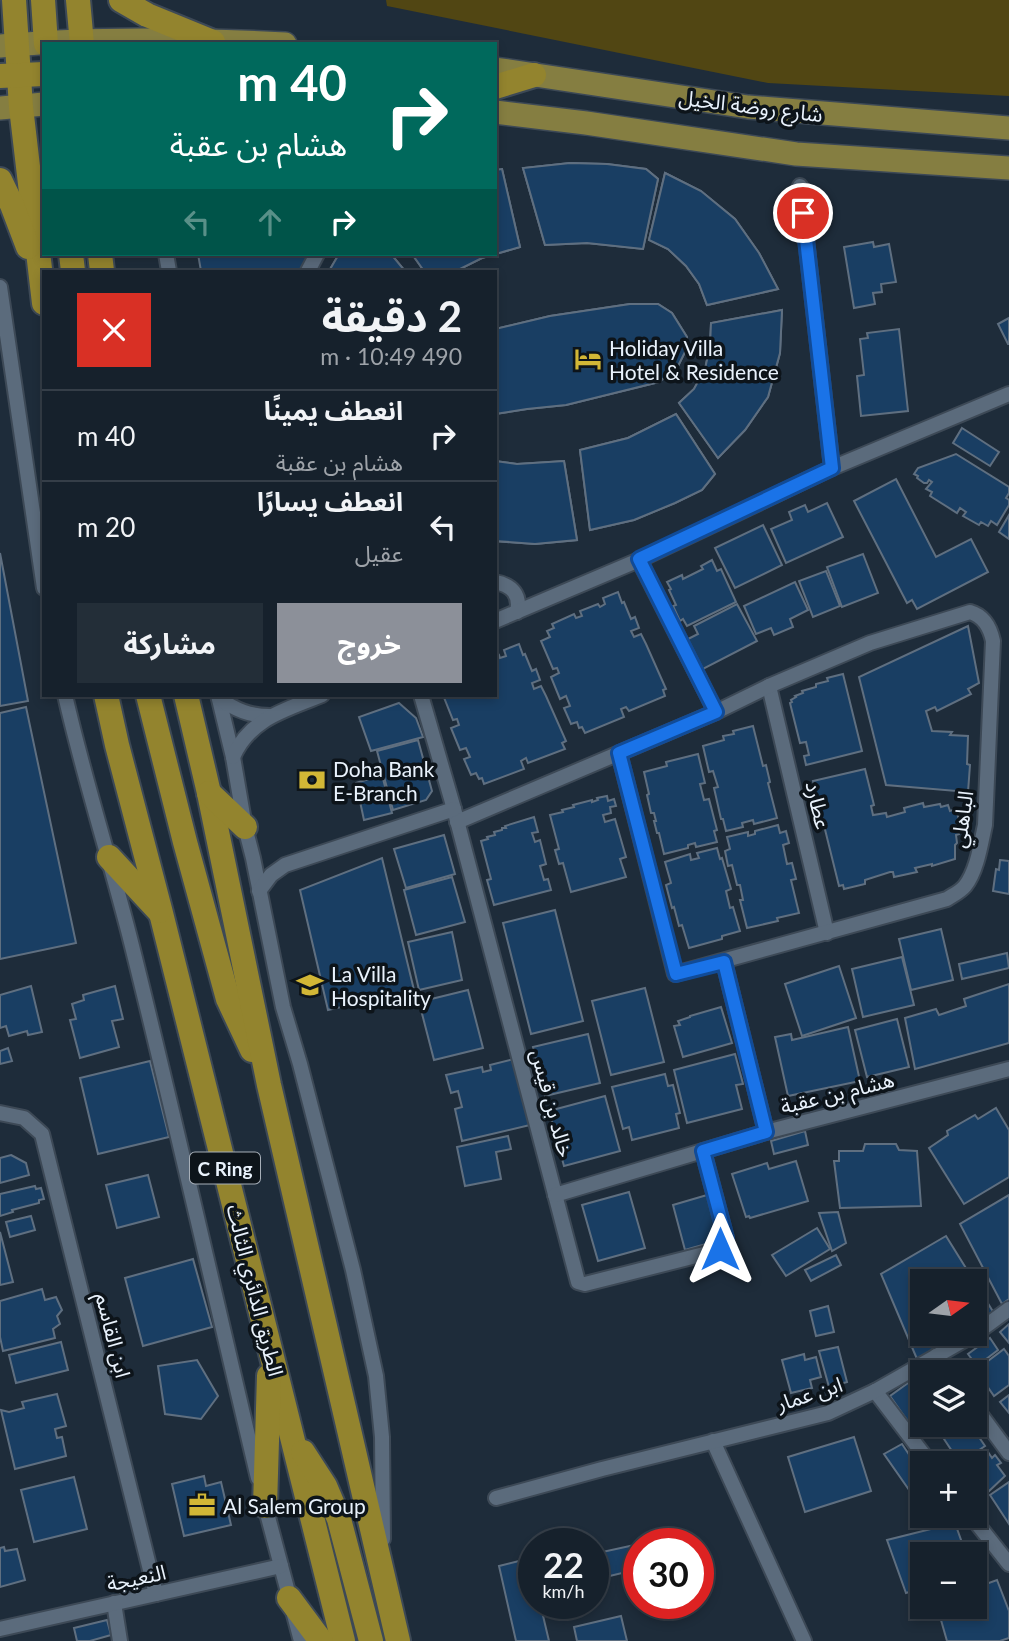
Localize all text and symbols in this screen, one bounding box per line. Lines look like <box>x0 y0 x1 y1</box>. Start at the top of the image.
text: 40 m <box>237 53 347 111</box>
icon: right <box>371 70 462 161</box>
street label: شارع روضة الخيل <box>677 84 824 130</box>
text: هشام بن عقبة <box>170 124 347 163</box>
pin <box>773 183 833 243</box>
icon: arrive <box>784 194 822 232</box>
icon: left <box>178 203 216 241</box>
icon: ahead <box>251 203 289 241</box>
icon: right <box>324 203 362 241</box>
text: 2 دقيقة <box>322 291 462 341</box>
button: close <box>77 293 151 367</box>
place label: Holiday Villa Hotel & Residence <box>609 335 779 384</box>
text: 490 m · 10:49 <box>320 342 462 370</box>
hotel icon: Holiday Villa Hotel & Residence <box>573 344 603 374</box>
text: انعطف يمينًا <box>264 394 403 426</box>
icon: right <box>424 417 462 455</box>
text: 40 m <box>77 420 135 452</box>
text: هشام بن عقبة <box>276 448 403 476</box>
text: انعطف يسارًا <box>257 485 403 517</box>
icon: left <box>424 508 462 546</box>
text: 20 m <box>77 511 135 543</box>
text: عقيل <box>355 539 403 567</box>
button: مشاركة <box>77 603 263 683</box>
button: خروج <box>277 603 462 683</box>
place label: Doha Bank E-Branch <box>333 756 435 805</box>
bank icon: Doha Bank E-Branch <box>297 765 327 795</box>
street label: عطارد <box>800 778 837 832</box>
street label: الباهلي <box>945 789 982 850</box>
place label: La Villa Hospitality <box>331 961 431 1010</box>
school or university icon: La Villa Hospitality <box>295 970 325 1000</box>
street label: خالد بن قيس <box>526 1046 579 1160</box>
street label: هشام بن عقبة <box>778 1066 898 1123</box>
road number: C Ring <box>190 1152 260 1184</box>
street label: الطريق الدائري الثالث <box>218 1201 289 1380</box>
position arrow <box>683 1212 757 1286</box>
north arrow <box>910 1269 987 1346</box>
map controls <box>910 1269 987 1619</box>
street label: ابن القاسم <box>88 1290 137 1381</box>
button: layers <box>910 1360 987 1437</box>
street label: ابن عمار <box>772 1371 845 1417</box>
button: + <box>910 1451 987 1528</box>
office icon: Al Salem Group <box>187 1490 217 1520</box>
place label: Al Salem Group <box>223 1493 366 1518</box>
speed limit sign: 30 <box>623 1528 714 1619</box>
button: − <box>910 1542 987 1619</box>
text: 22 <box>543 1543 584 1585</box>
street label: النعيجة <box>104 1559 168 1596</box>
text: km/h <box>542 1580 585 1602</box>

